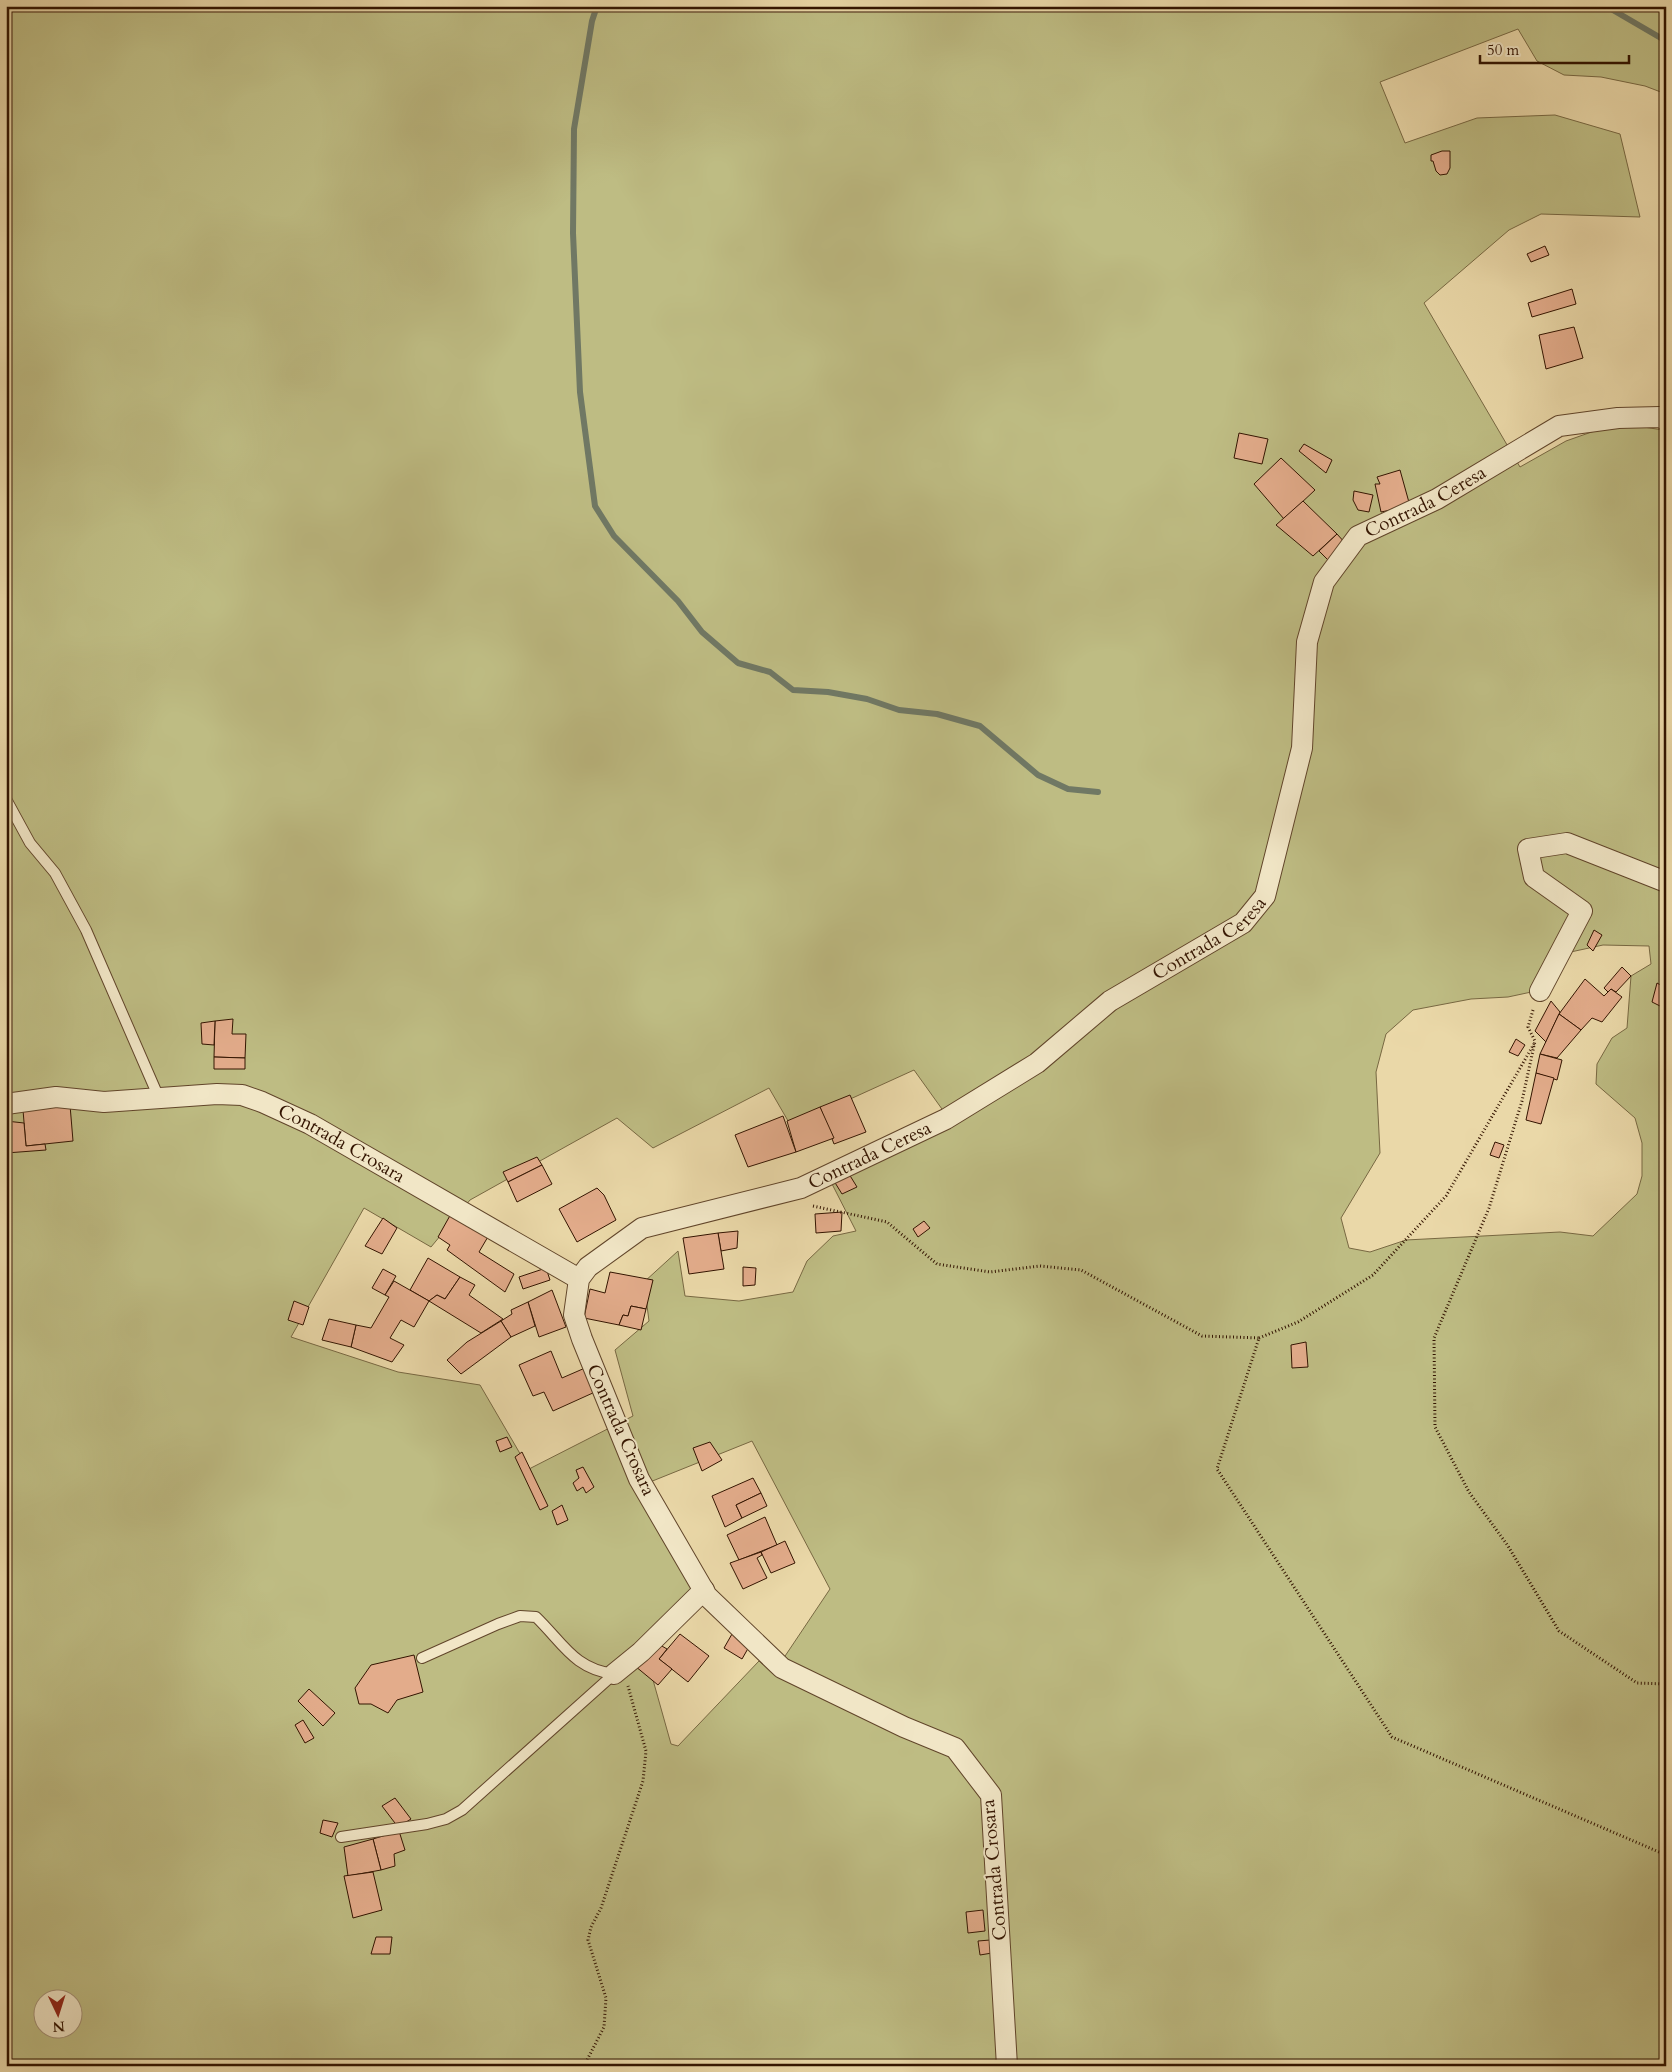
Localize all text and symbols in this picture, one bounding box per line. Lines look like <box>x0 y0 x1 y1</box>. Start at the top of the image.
scale bar <box>1480 32 1628 64</box>
text: 50 m <box>1487 40 1519 60</box>
street label: Contrada Ceresa <box>1360 460 1491 544</box>
street label: Contrada Ceresa <box>1147 891 1272 986</box>
street label: Contrada Crosara <box>274 1098 410 1189</box>
street label: Contrada Ceresa <box>804 1115 936 1196</box>
street label: Contrada Crosara <box>580 1360 662 1500</box>
street label: Contrada Crosara <box>975 1798 1013 1942</box>
north arrow <box>32 1990 82 2040</box>
text: N <box>52 2017 66 2036</box>

